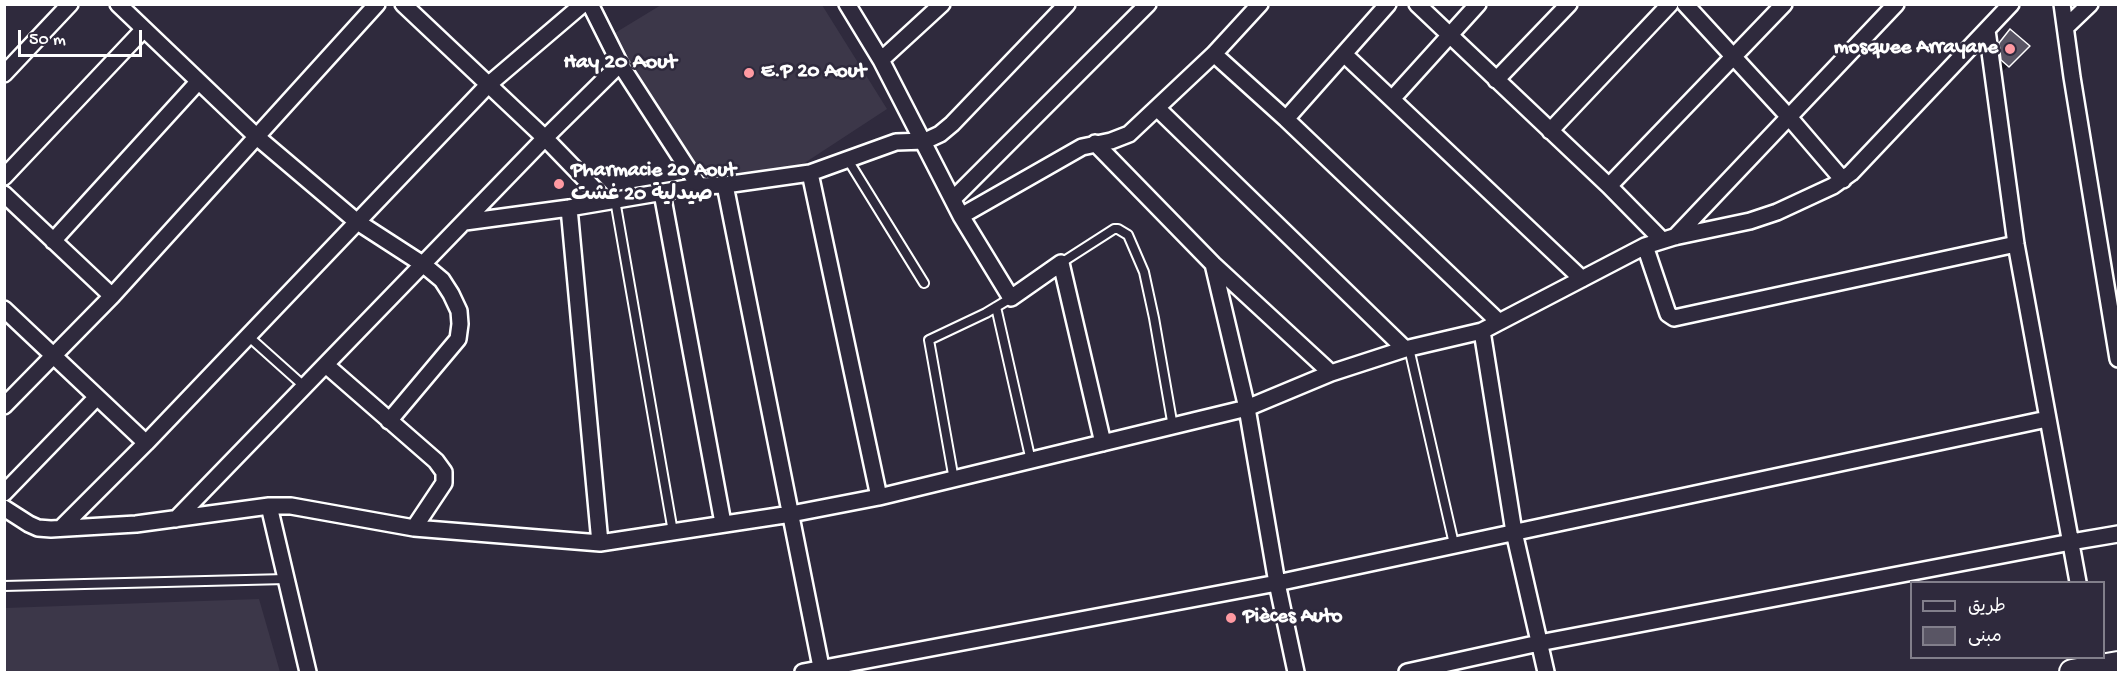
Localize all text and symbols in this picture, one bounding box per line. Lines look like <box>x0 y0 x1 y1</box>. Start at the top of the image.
scale bar <box>21 18 146 56</box>
text: 50 m <box>29 30 66 51</box>
place label: mosquee Arrayane <box>1834 36 1998 62</box>
marker: mosquee Arrayane <box>2003 42 2017 56</box>
district label: Hay 20 Aout <box>564 51 676 77</box>
place label: E.P 20 Aout <box>761 60 866 86</box>
marker: E.P 20 Aout <box>742 66 756 80</box>
place label: Pharmacie 20 Aout صيدلية 20 غشت <box>571 159 736 209</box>
marker: Pharmacie 20 Aout صيدلية 20 غشت <box>552 177 566 191</box>
legend <box>1910 581 2105 659</box>
text: طريق <box>1968 597 2006 618</box>
place label: Pièces Auto <box>1243 605 1342 631</box>
marker: Pièces Auto <box>1224 611 1238 625</box>
text: مبنى <box>1968 627 2002 648</box>

